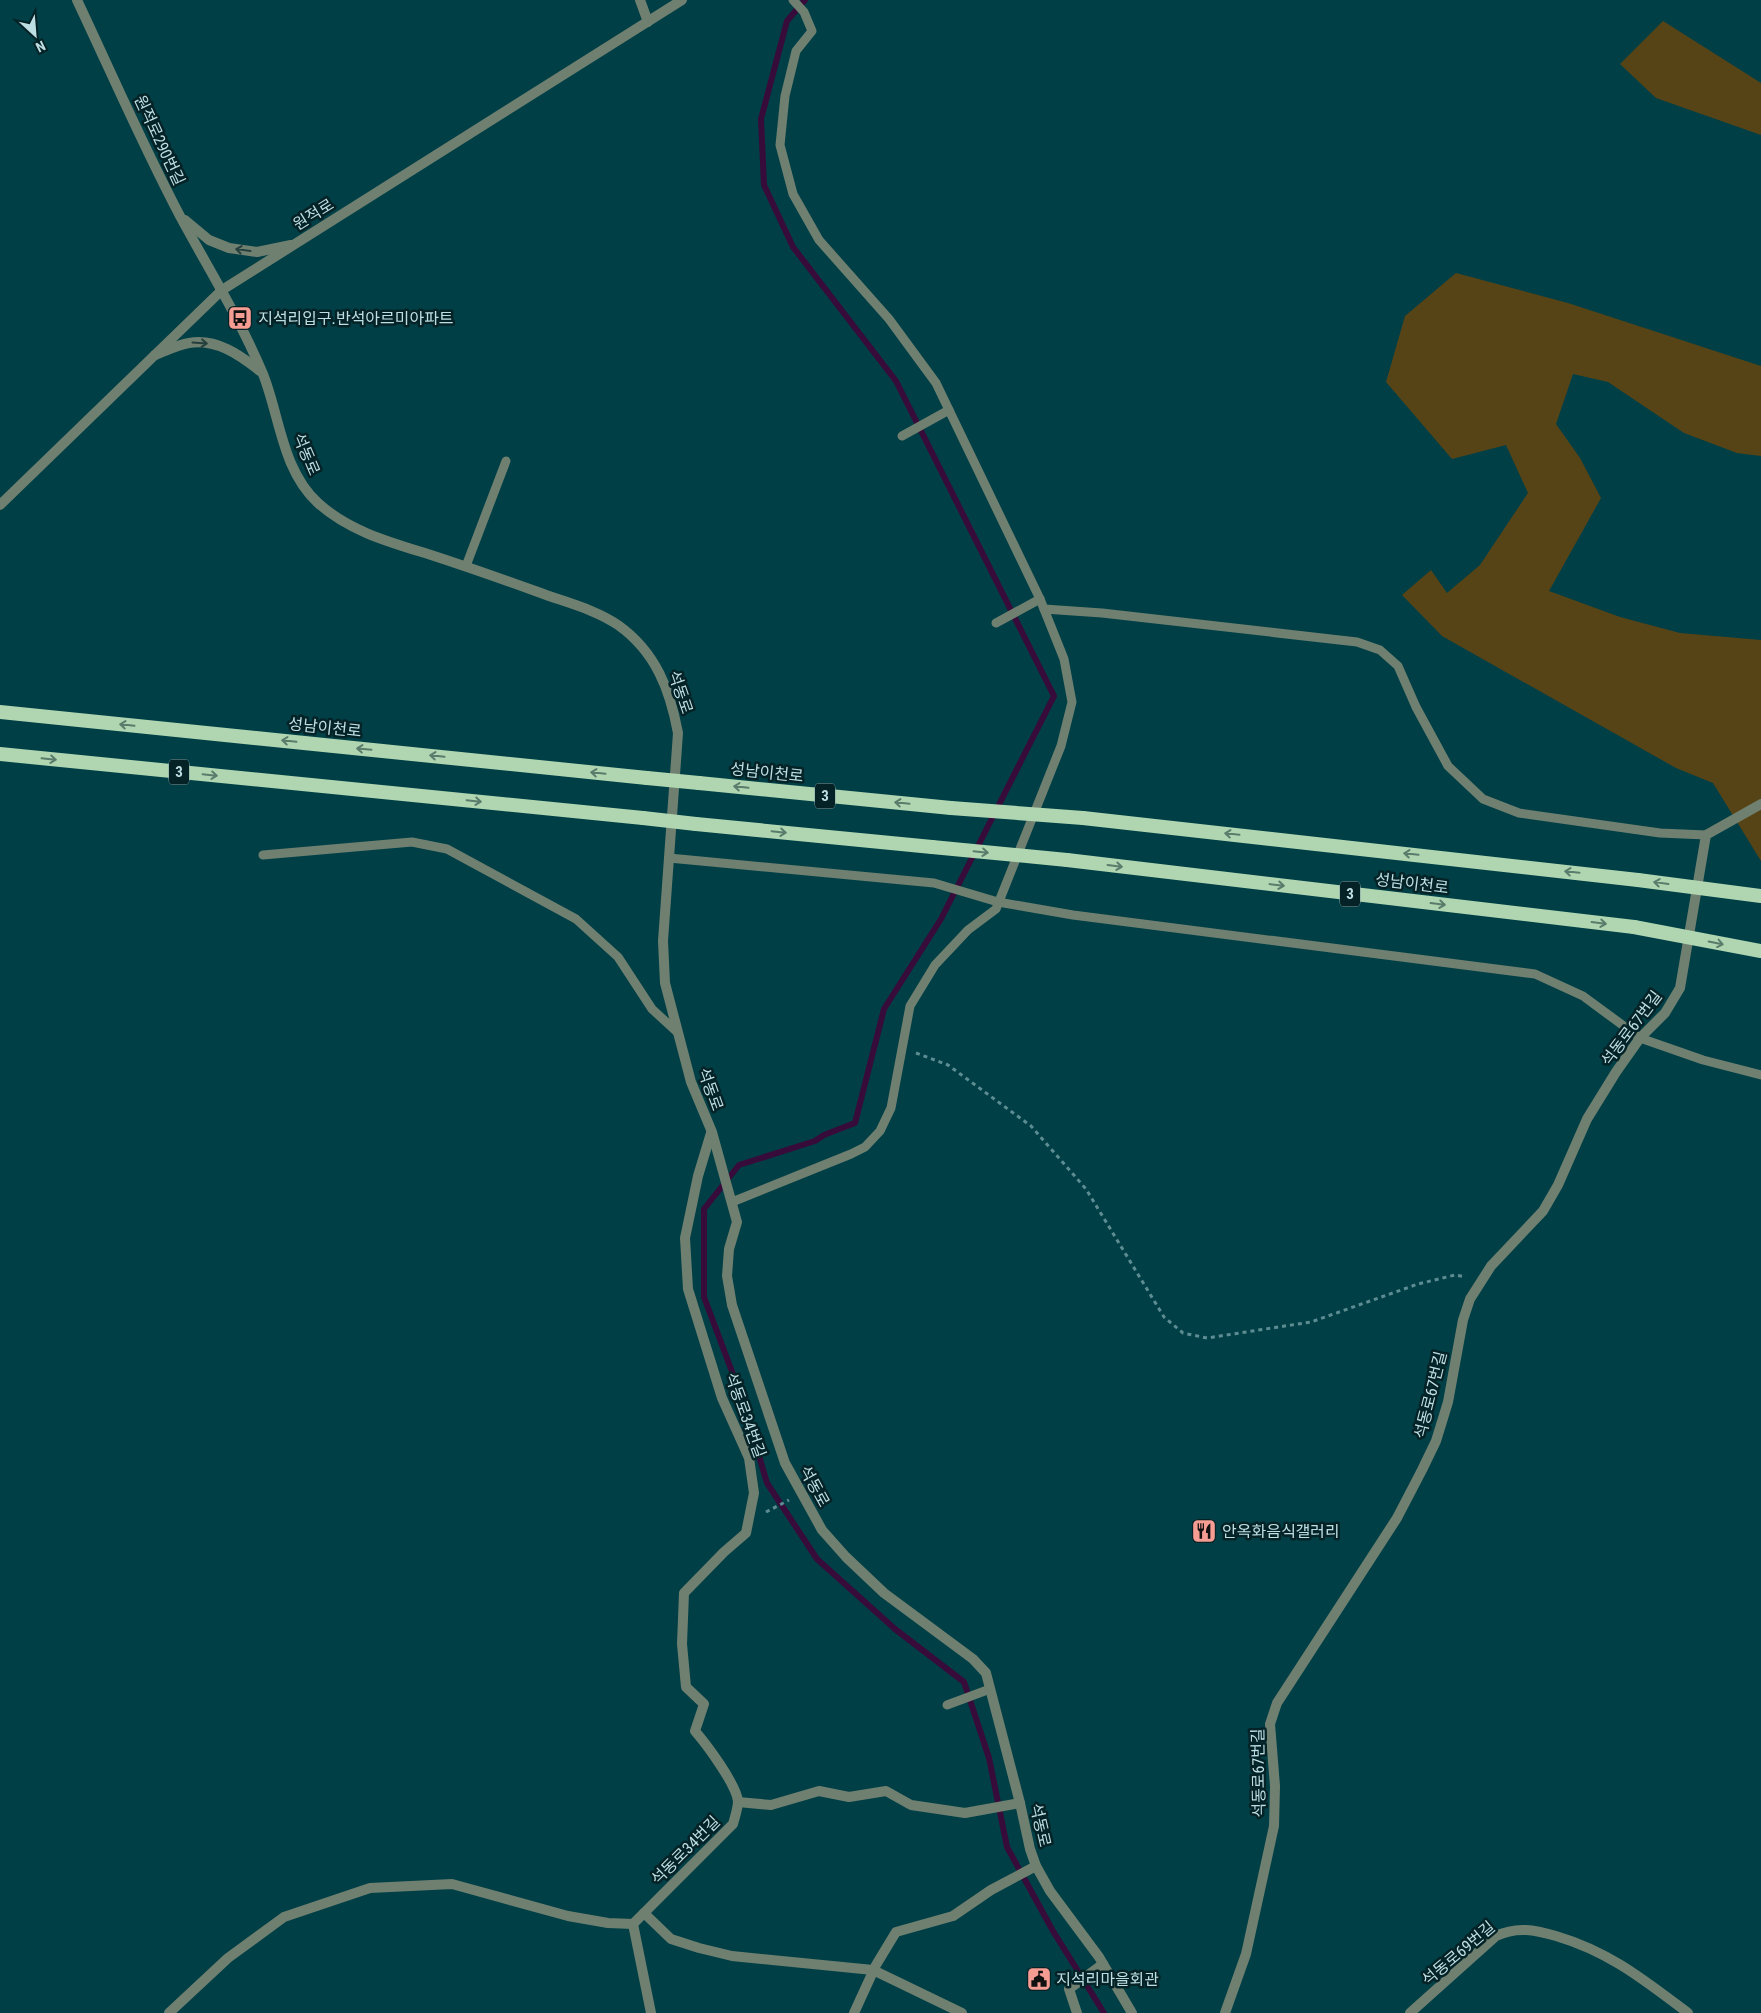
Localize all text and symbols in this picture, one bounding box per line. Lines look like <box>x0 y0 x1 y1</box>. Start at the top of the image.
north arrow <box>10 10 60 60</box>
text: N <box>33 38 48 56</box>
street label: 원적로290번길 <box>130 92 189 188</box>
street label: 원적로 <box>290 195 337 234</box>
one-way arrow <box>236 245 252 255</box>
bus stop icon: 지석리입구.반석아르미아파트 <box>227 305 253 331</box>
place label: 지석리입구.반석아르미아파트 <box>258 309 454 328</box>
one-way arrow <box>192 339 208 348</box>
street label: 석동로 <box>289 430 324 478</box>
street label: 석동로 <box>664 668 697 716</box>
street label: 성남이천로 <box>287 714 363 741</box>
one-way arrow <box>120 720 136 730</box>
one-way arrow <box>281 736 297 746</box>
one-way arrow <box>356 744 372 754</box>
one-way arrow <box>429 751 445 761</box>
one-way arrow <box>40 754 56 764</box>
street label: 성남이천로 <box>729 759 805 786</box>
road number: 3 <box>169 760 189 784</box>
one-way arrow <box>591 768 607 778</box>
one-way arrow <box>202 770 218 780</box>
one-way arrow <box>733 782 749 792</box>
road number: 3 <box>815 784 835 808</box>
one-way arrow <box>466 796 482 806</box>
one-way arrow <box>894 798 910 808</box>
one-way arrow <box>771 827 787 837</box>
one-way arrow <box>1224 829 1240 839</box>
one-way arrow <box>973 847 989 857</box>
one-way arrow <box>1403 849 1419 859</box>
one-way arrow <box>1107 861 1123 871</box>
one-way arrow <box>1565 867 1581 877</box>
street label: 성남이천로 <box>1374 870 1450 897</box>
one-way arrow <box>1653 878 1669 888</box>
one-way arrow <box>1268 880 1284 890</box>
road number: 3 <box>1340 882 1360 906</box>
one-way arrow <box>1430 899 1446 909</box>
one-way arrow <box>1591 918 1607 928</box>
one-way arrow <box>1708 938 1724 948</box>
street label: 석동로67번길 <box>1597 987 1666 1070</box>
street label: 석동로 <box>694 1065 727 1113</box>
street label: 석동로67번길 <box>1410 1349 1451 1441</box>
street label: 석동로34번길 <box>721 1370 770 1460</box>
street label: 석동로 <box>796 1462 834 1510</box>
restaurant icon: 안옥화음식갤러리 <box>1191 1518 1217 1544</box>
place label: 안옥화음식갤러리 <box>1222 1522 1340 1541</box>
street label: 석동로67번길 <box>1248 1728 1269 1818</box>
street label: 석동로 <box>1026 1801 1055 1849</box>
street label: 석동로34번길 <box>647 1812 724 1889</box>
street label: 석동로69번길 <box>1418 1917 1499 1989</box>
public building icon: 지석리마을회관 <box>1026 1966 1052 1992</box>
place label: 지석리마을회관 <box>1056 1970 1159 1989</box>

